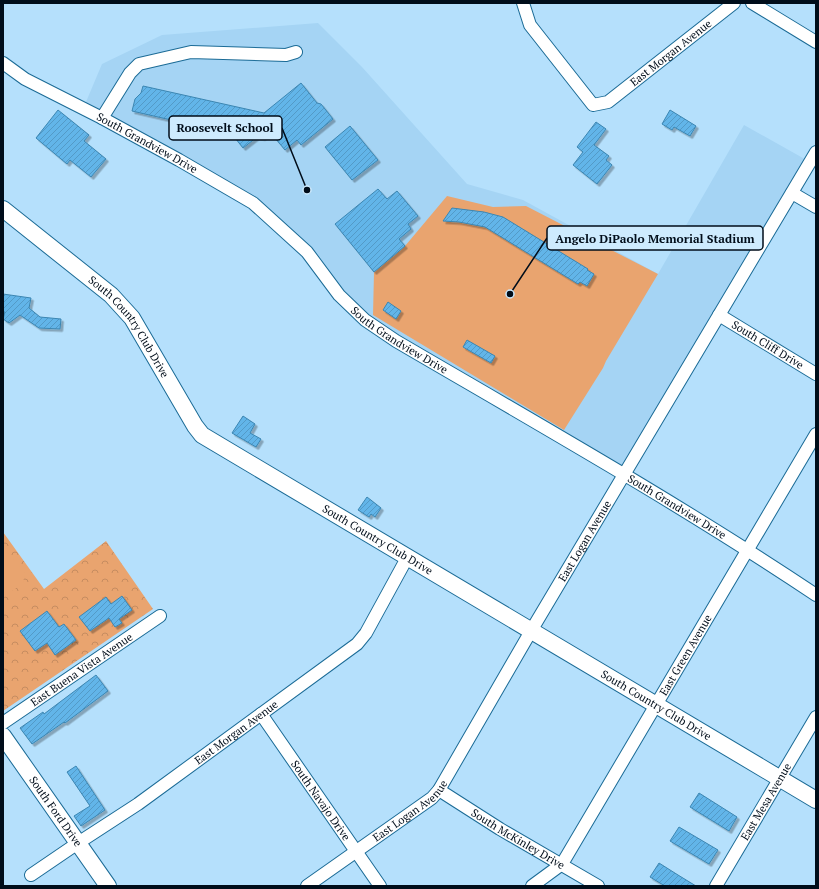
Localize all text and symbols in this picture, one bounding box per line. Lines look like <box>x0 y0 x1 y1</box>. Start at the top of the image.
street label: East Morgan Avenue <box>627 16 715 89</box>
street label: South Grandview Drive <box>94 109 200 176</box>
callout: Roosevelt School <box>169 116 282 140</box>
text: Roosevelt School <box>176 120 274 135</box>
callout: Angelo DiPaolo Memorial Stadium <box>547 226 763 250</box>
text: Angelo DiPaolo Memorial Stadium <box>555 231 755 246</box>
street label: South Country Club Drive <box>86 273 172 380</box>
street label: South Grandview Drive <box>348 303 451 377</box>
street label: South Cliff Drive <box>729 317 807 372</box>
street label: South Grandview Drive <box>625 471 729 542</box>
street label: East Logan Avenue <box>555 497 614 584</box>
street label: South Country Club Drive <box>320 501 436 578</box>
street label: East Green Avenue <box>656 612 715 698</box>
street label: East Buena Vista Avenue <box>28 630 136 709</box>
street label: South Country Club Drive <box>599 667 714 743</box>
street label: East Morgan Avenue <box>192 697 281 767</box>
street label: South Navajo Drive <box>288 757 354 844</box>
street label: East Mesa Avenue <box>738 760 794 843</box>
street label: South Ford Drive <box>26 773 86 850</box>
street label: East Logan Avenue <box>370 777 451 845</box>
street label: South McKinley Drive <box>469 806 568 872</box>

